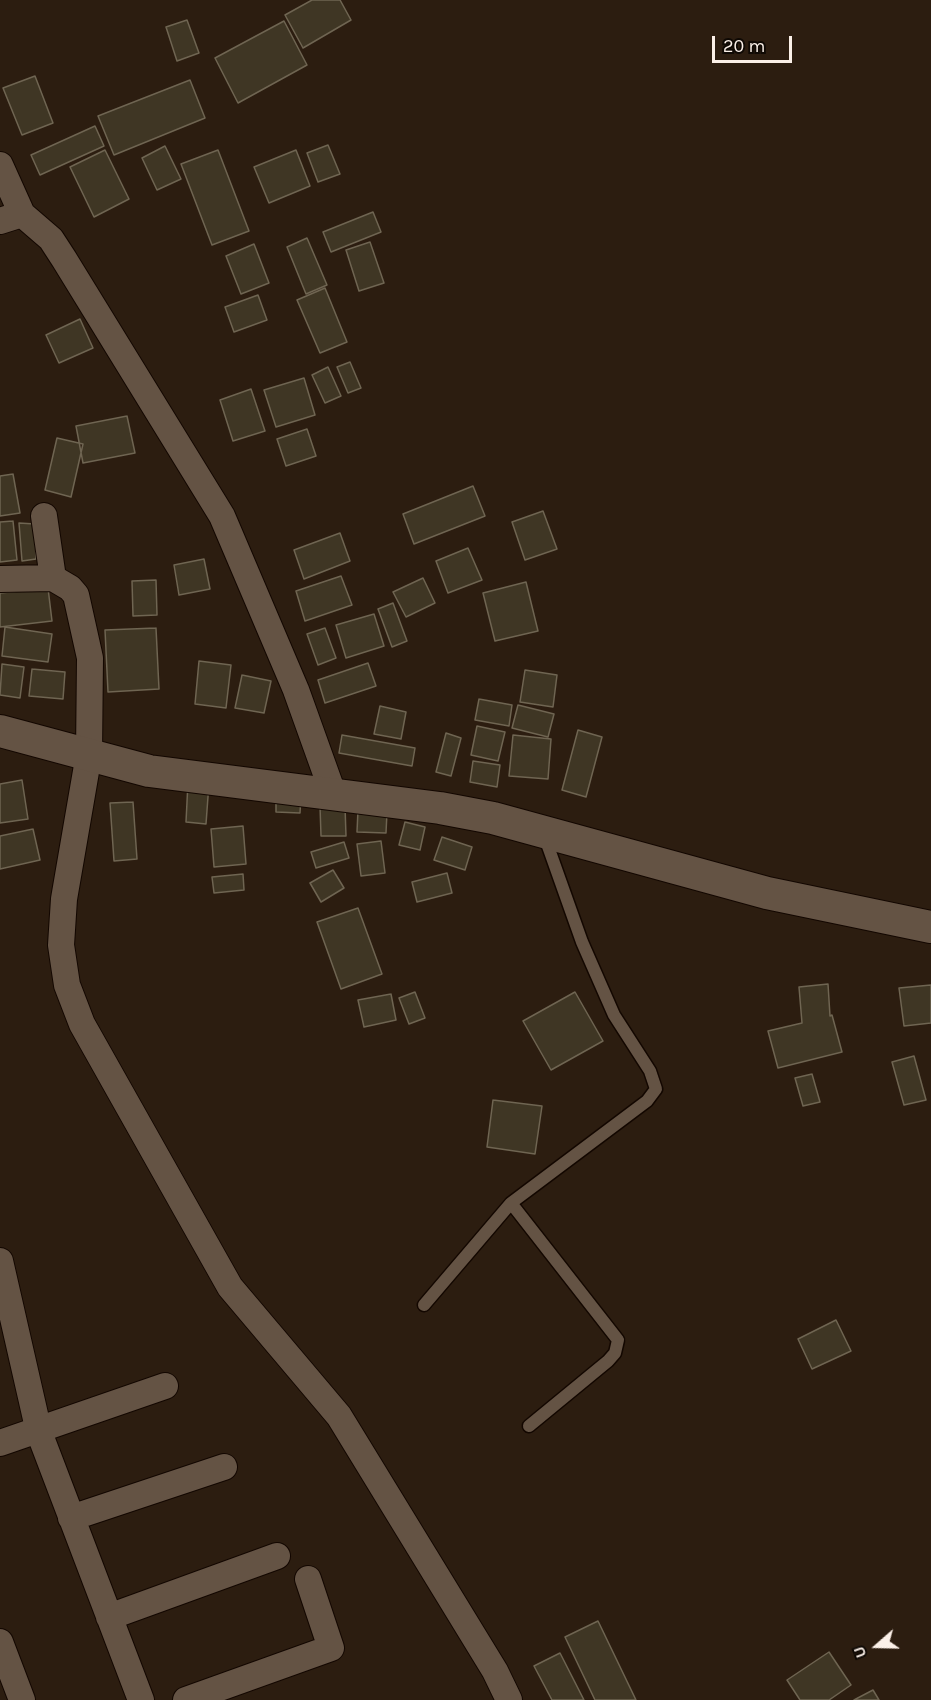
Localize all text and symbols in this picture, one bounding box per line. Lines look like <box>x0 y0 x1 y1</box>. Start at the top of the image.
scale bar <box>715 24 794 62</box>
text: 20 m <box>723 35 765 57</box>
north arrow <box>847 1616 907 1676</box>
text: U <box>849 1644 870 1661</box>

